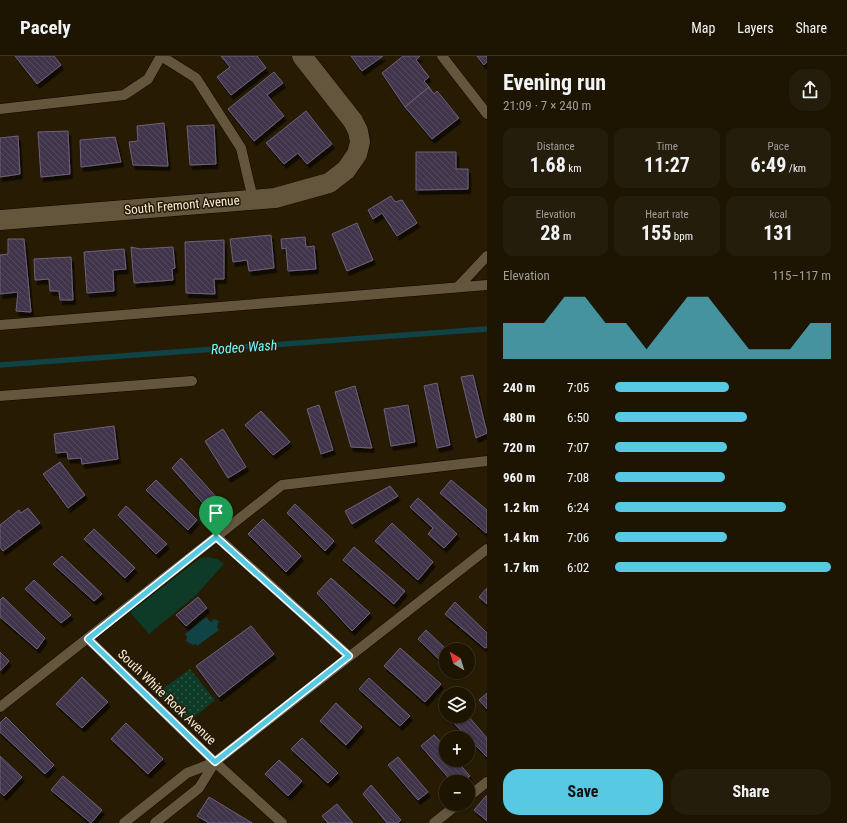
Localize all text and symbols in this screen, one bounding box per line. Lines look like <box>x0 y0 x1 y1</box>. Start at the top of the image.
text: Pacely <box>20 16 71 39</box>
text: Map <box>691 20 715 36</box>
text: Layers <box>737 20 774 36</box>
text: Share <box>796 20 827 36</box>
button: share <box>789 69 831 111</box>
text: Evening run <box>503 70 606 95</box>
text: 21:09 · 7 × 240 m <box>503 98 591 113</box>
text: Distance <box>537 140 575 153</box>
text: Time <box>656 140 678 153</box>
text: Pace <box>768 140 789 153</box>
text: 1.68 <box>530 153 566 177</box>
text: 11:27 <box>644 153 690 177</box>
text: 6:49 <box>751 153 786 177</box>
text: km <box>566 162 582 175</box>
text: /km <box>786 162 806 175</box>
street label: South Fremont Avenue <box>124 192 240 218</box>
text: Elevation <box>536 208 575 221</box>
text: Heart rate <box>645 208 689 221</box>
text: kcal <box>769 208 787 221</box>
text: 28 <box>540 221 560 245</box>
text: 155 <box>641 221 671 245</box>
text: 131 <box>763 221 793 245</box>
text: m <box>560 230 571 243</box>
text: bpm <box>671 230 693 243</box>
text: Elevation <box>503 268 550 283</box>
text: 115–117 m <box>772 268 831 283</box>
water label: Rodeo Wash <box>210 337 278 357</box>
text: 240 m <box>503 380 535 395</box>
text: 7:05 <box>567 380 589 395</box>
text: 480 m <box>503 410 535 425</box>
text: 6:50 <box>567 410 589 425</box>
text: 720 m <box>503 440 535 455</box>
text: 7:07 <box>567 440 589 455</box>
text: 960 m <box>503 470 535 485</box>
text: 7:08 <box>567 470 589 485</box>
pin <box>199 496 233 537</box>
text: 1.2 km <box>503 500 539 515</box>
text: 6:24 <box>567 500 589 515</box>
icon: arrive <box>205 502 227 524</box>
text: 1.4 km <box>503 530 539 545</box>
text: 7:06 <box>567 530 589 545</box>
text: 1.7 km <box>503 560 539 575</box>
text: 6:02 <box>567 560 589 575</box>
north arrow <box>439 643 475 679</box>
map controls <box>439 643 475 811</box>
street label: South White Rock Avenue <box>115 646 219 748</box>
button: layers <box>439 687 475 723</box>
button: + <box>439 731 475 767</box>
button: Save <box>503 769 663 815</box>
button: Share <box>671 769 831 815</box>
button: − <box>439 775 475 811</box>

